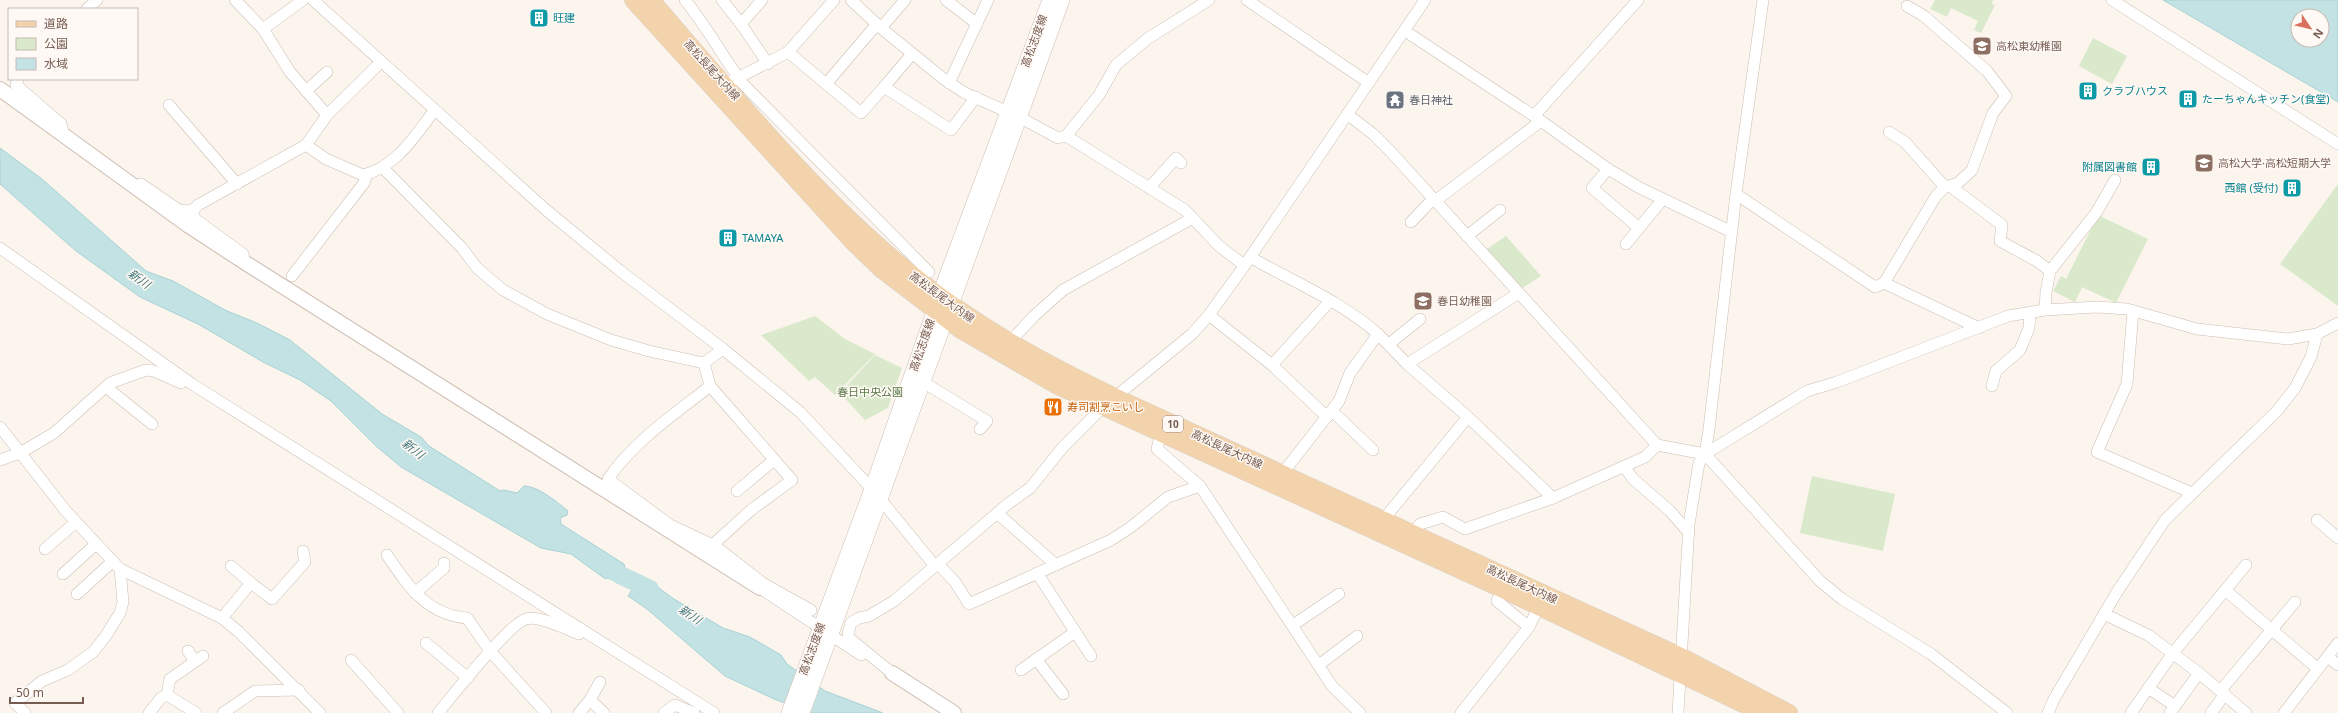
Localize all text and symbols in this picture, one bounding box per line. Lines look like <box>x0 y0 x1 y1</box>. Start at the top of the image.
building icon: 旺建 <box>528 7 550 29</box>
legend <box>8 8 138 80</box>
north arrow <box>2290 8 2330 48</box>
place label: 旺建 <box>553 10 575 25</box>
street label: 高松志度線 <box>1017 12 1050 69</box>
text: 道路 <box>44 15 68 32</box>
text: N <box>2310 26 2327 42</box>
text: 公園 <box>44 35 68 52</box>
school or university icon: 高松東幼稚園 <box>1971 35 1993 57</box>
street label: 高松長尾大内線 <box>681 36 744 103</box>
place label: 高松東幼稚園 <box>1996 38 2062 53</box>
text: 水域 <box>44 55 68 72</box>
building icon: クラブハウス <box>2077 80 2099 102</box>
place label: クラブハウス <box>2102 83 2168 98</box>
building icon: たーちゃんキッチン(食堂) <box>2177 88 2199 110</box>
temple icon: 春日神社 <box>1384 89 1406 111</box>
place label: たーちゃんキッチン(食堂) <box>2202 91 2330 106</box>
place label: 春日神社 <box>1409 92 1453 107</box>
school or university icon: 高松大学·高松短期大学 <box>2193 152 2215 174</box>
place label: 高松大学·高松短期大学 <box>2218 155 2331 170</box>
building icon: 附属図書館 <box>2140 156 2162 178</box>
place label: 附属図書館 <box>2082 159 2137 174</box>
building icon: 西館 (受付) <box>2281 177 2303 199</box>
place label: 西館 (受付) <box>2225 180 2278 195</box>
building icon: TAMAYA <box>717 227 739 249</box>
place label: TAMAYA <box>742 230 784 245</box>
water label: 新川 <box>125 265 156 294</box>
street label: 高松長尾大内線 <box>907 268 978 325</box>
school or university icon: 春日幼稚園 <box>1412 290 1434 312</box>
place label: 春日幼稚園 <box>1437 293 1492 308</box>
street label: 高松志度線 <box>905 316 938 373</box>
park label: 春日中央公園 <box>837 384 903 399</box>
restaurant icon: 寿司割烹こいし <box>1042 396 1064 418</box>
place label: 寿司割烹こいし <box>1067 399 1144 414</box>
road number: 10 <box>1163 416 1183 432</box>
street label: 高松長尾大内線 <box>1189 425 1265 472</box>
water label: 新川 <box>399 435 430 464</box>
street label: 高松長尾大内線 <box>1484 560 1560 607</box>
water label: 新川 <box>676 601 707 629</box>
street label: 高松志度線 <box>795 620 828 677</box>
scale bar <box>10 679 83 705</box>
text: 50 m <box>16 684 44 701</box>

